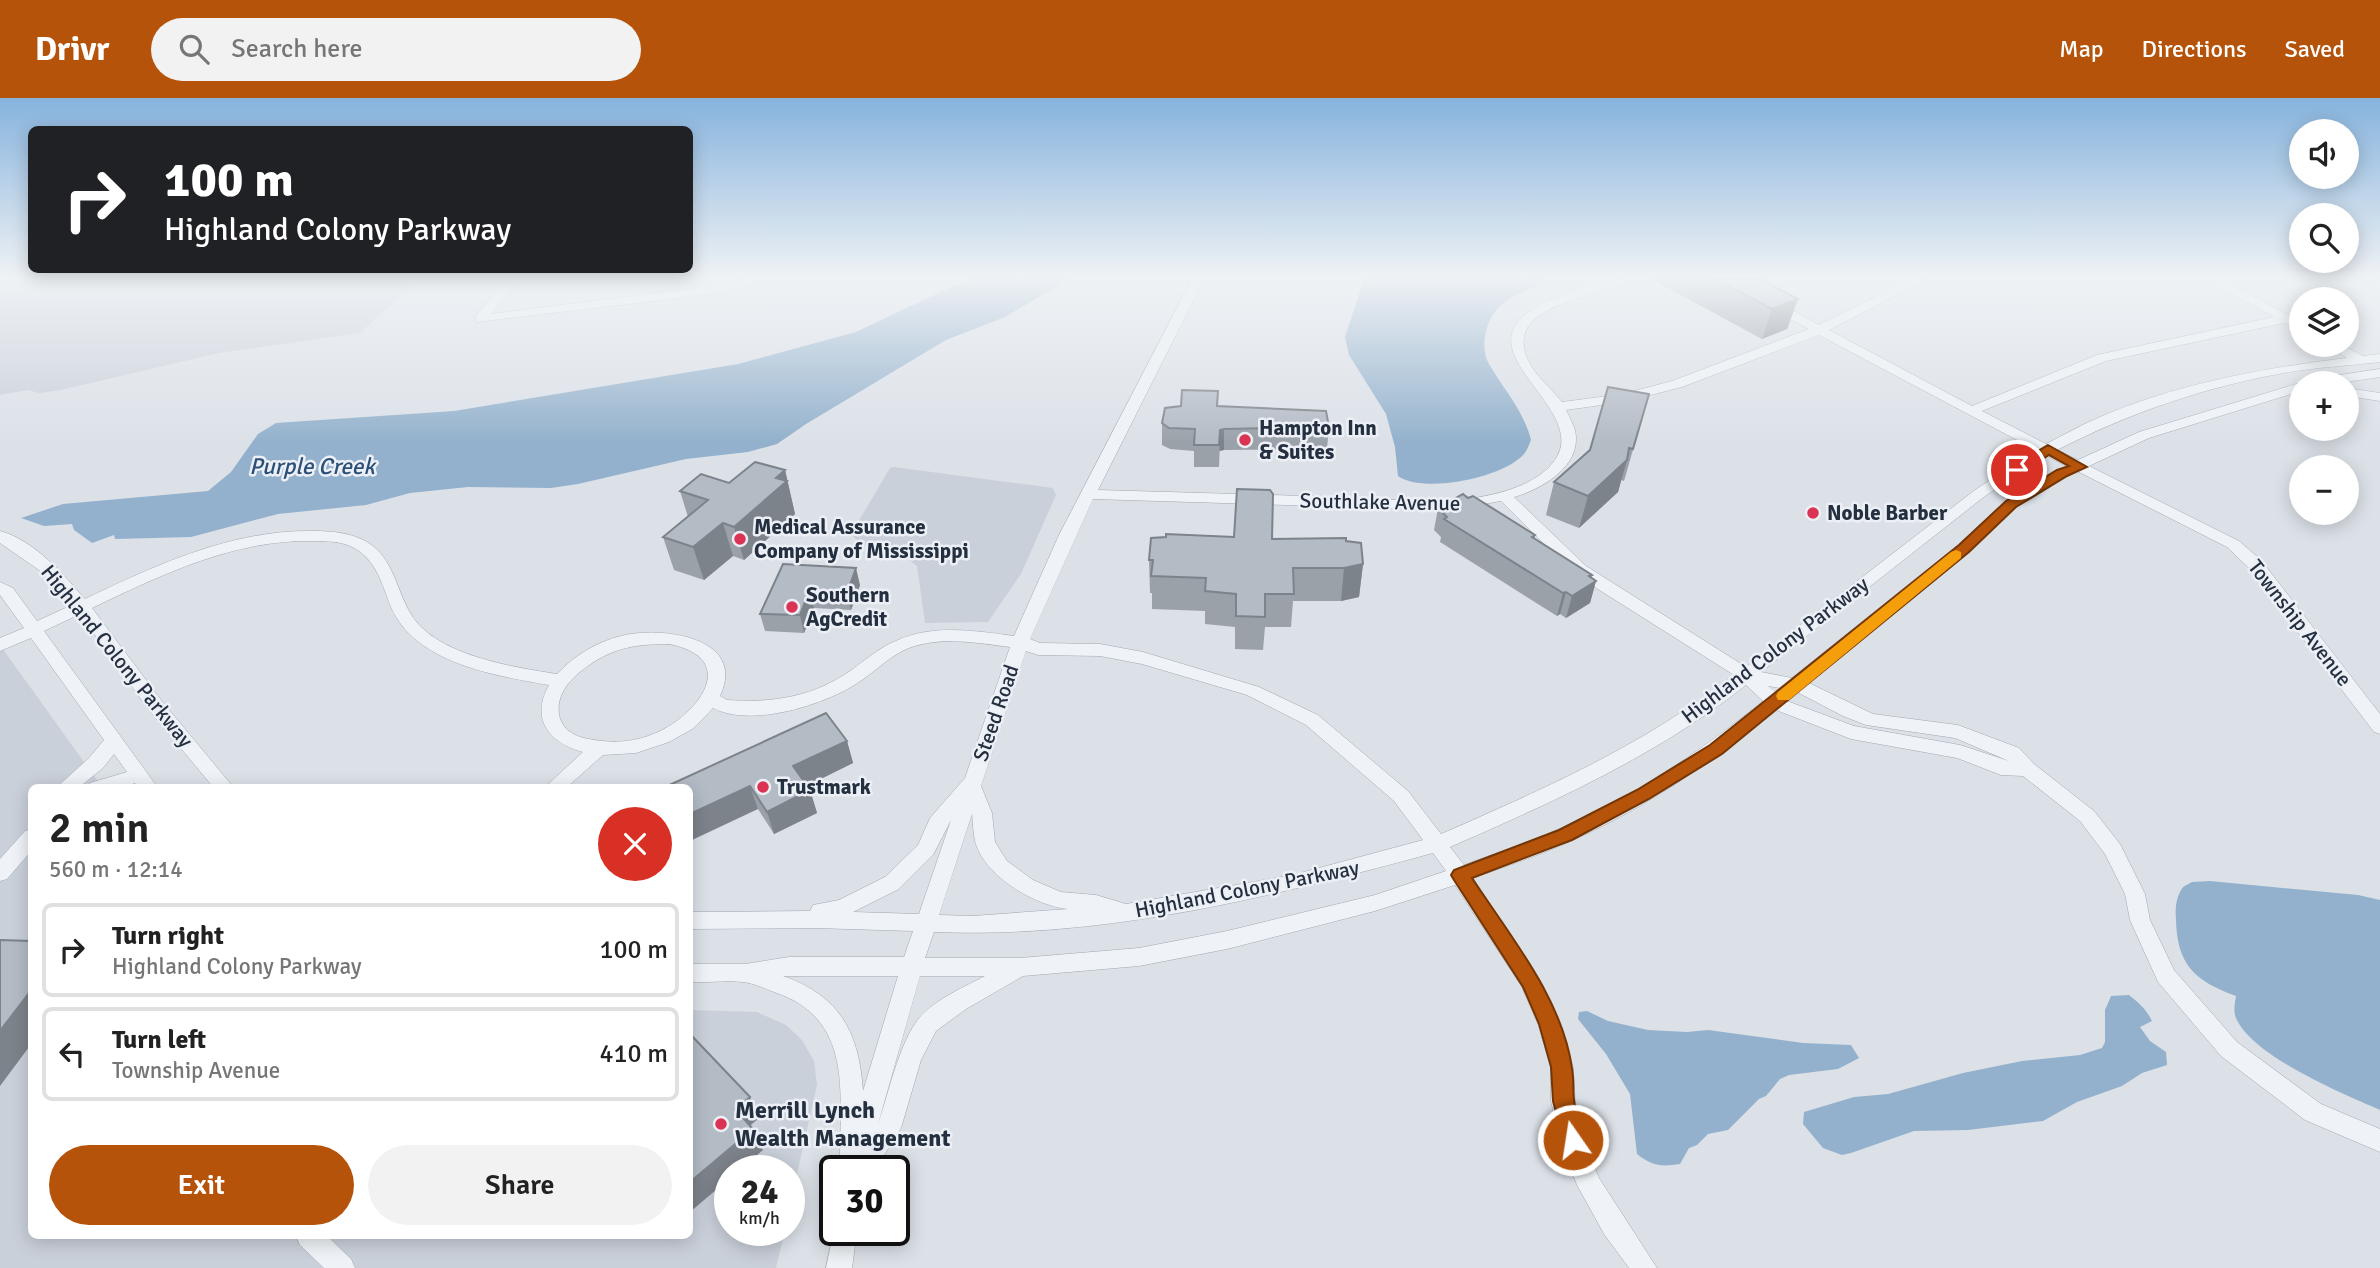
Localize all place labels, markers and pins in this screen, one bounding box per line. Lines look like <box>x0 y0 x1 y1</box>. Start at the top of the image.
place label: Hampton Inn & Suites <box>1259 415 1377 465</box>
marker: Hampton Inn & Suites <box>1237 432 1253 448</box>
pin <box>1987 440 2047 500</box>
place label: Noble Barber <box>1827 500 1948 526</box>
marker: Noble Barber <box>1805 505 1821 521</box>
place label: Medical Assurance Company of Mississippi <box>754 514 969 564</box>
marker: Medical Assurance Company of Mississippi <box>732 531 748 547</box>
place label: Southern AgCredit <box>806 582 890 632</box>
marker: Southern AgCredit <box>784 599 800 615</box>
place label: Trustmark <box>777 774 871 800</box>
marker: Trustmark <box>755 779 771 795</box>
place label: Merrill Lynch Wealth Management <box>735 1095 950 1153</box>
marker: Merrill Lynch Wealth Management <box>713 1116 729 1132</box>

